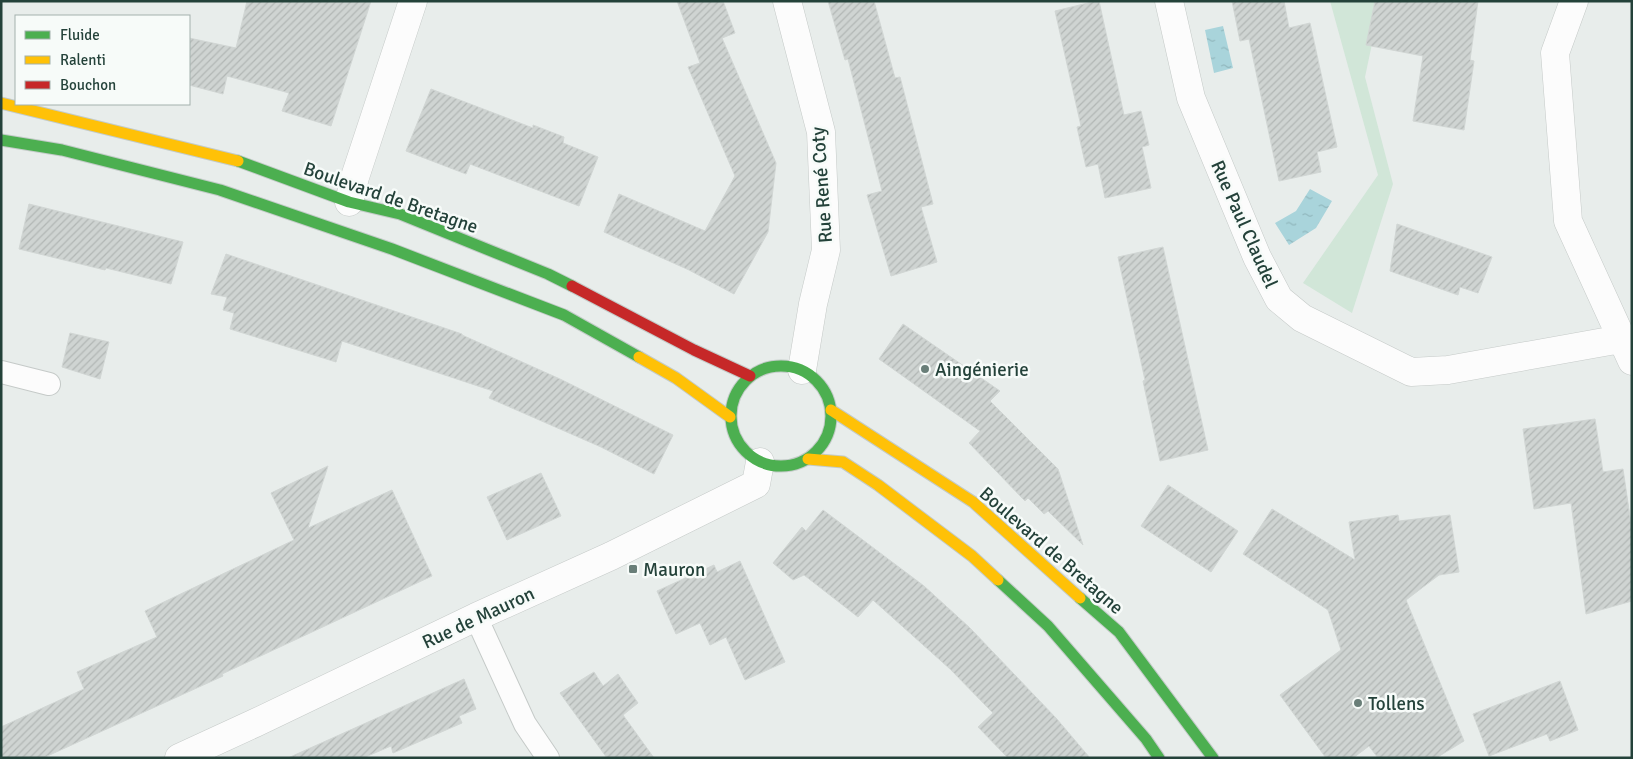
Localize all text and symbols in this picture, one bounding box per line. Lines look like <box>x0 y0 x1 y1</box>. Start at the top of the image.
legend <box>15 15 190 105</box>
text: Fluide <box>60 26 100 44</box>
text: Ralenti <box>60 51 106 69</box>
text: Bouchon <box>60 76 116 94</box>
street label: Rue René Coty <box>806 126 838 244</box>
street label: Boulevard de Bretagne <box>300 157 481 239</box>
street label: Rue Paul Claudel <box>1205 157 1283 292</box>
place label: Aingénierie <box>935 358 1029 382</box>
marker: Aingénierie <box>919 363 931 375</box>
street label: Boulevard de Bretagne <box>974 482 1128 620</box>
place label: Mauron <box>643 558 705 582</box>
marker: Mauron <box>627 563 639 575</box>
street label: Rue de Mauron <box>418 581 538 654</box>
place label: Tollens <box>1368 692 1425 716</box>
marker: Tollens <box>1352 697 1364 709</box>

